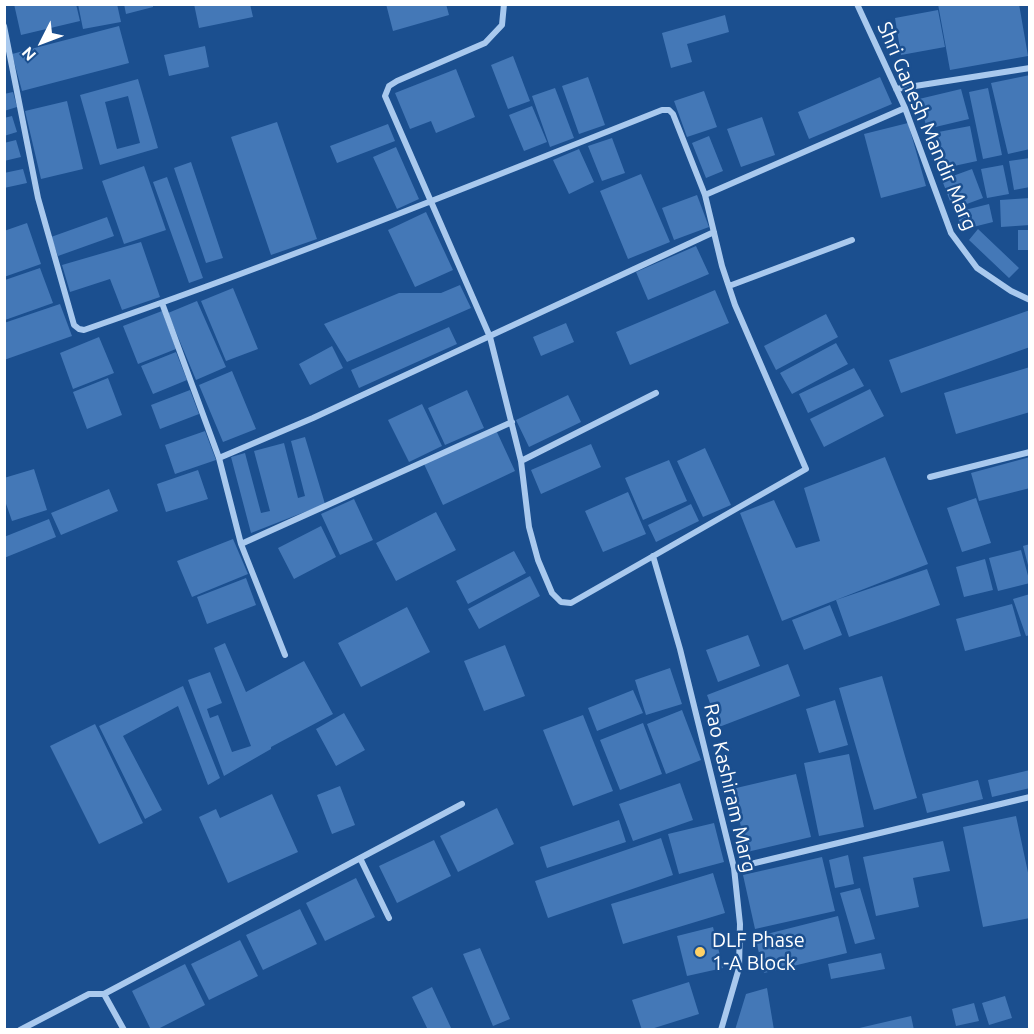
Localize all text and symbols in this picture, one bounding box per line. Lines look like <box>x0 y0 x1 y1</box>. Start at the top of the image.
north arrow <box>12 12 72 72</box>
street label: Shri Ganesh Mandir Marg <box>872 18 982 234</box>
text: N <box>18 44 39 65</box>
street label: Rao Kashiram Marg <box>699 701 761 875</box>
place label: DLF Phase 1-A Block <box>712 928 805 975</box>
marker: DLF Phase 1-A Block <box>693 945 707 959</box>

